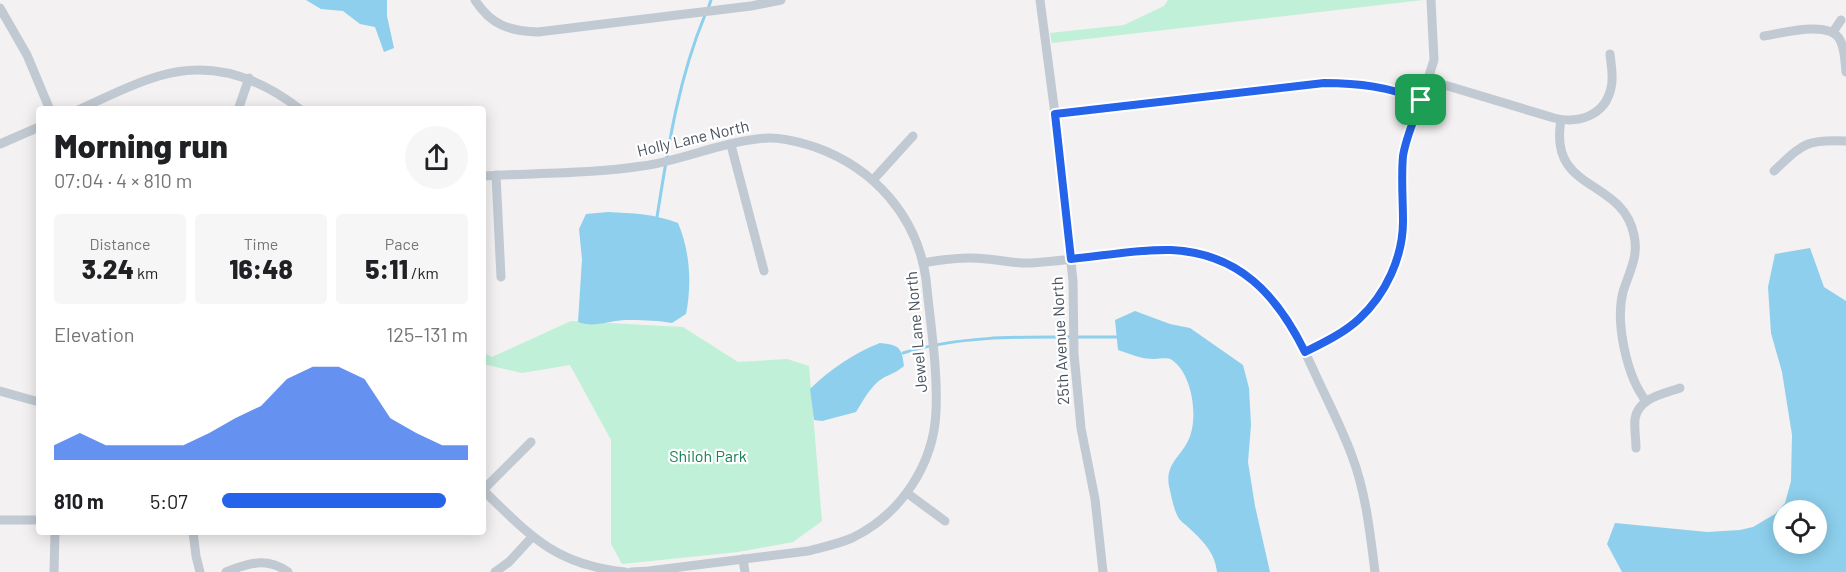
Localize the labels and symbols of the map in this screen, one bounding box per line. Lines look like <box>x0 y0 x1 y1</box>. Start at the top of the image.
pin <box>1395 74 1446 125</box>
street label: Holly Lane North <box>635 115 751 160</box>
street label: Jewel Lane North <box>901 271 930 394</box>
street label: 25th Avenue North <box>1047 276 1072 406</box>
park label: Shiloh Park <box>669 446 747 465</box>

